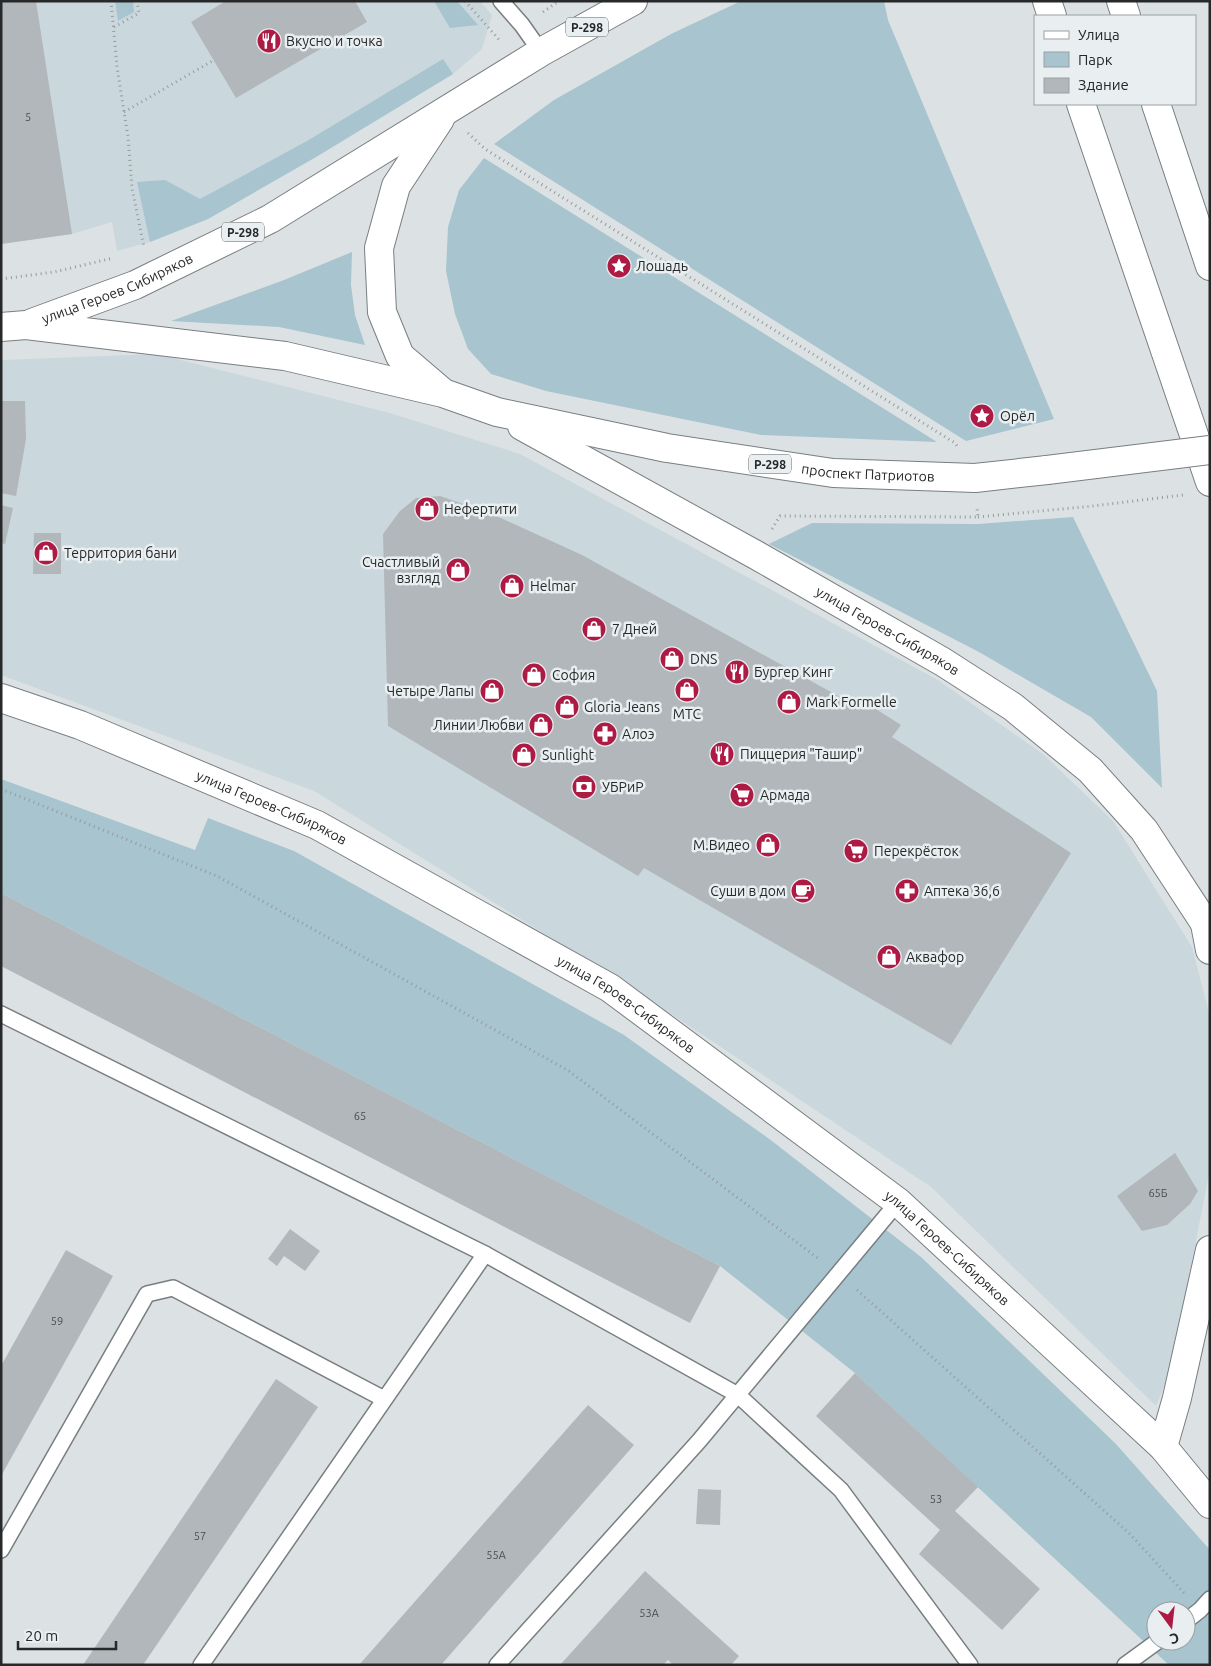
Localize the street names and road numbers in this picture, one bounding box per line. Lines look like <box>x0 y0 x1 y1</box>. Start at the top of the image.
road number: Р-298 <box>566 18 608 36</box>
road number: Р-298 <box>222 222 264 242</box>
street label: улица Героев Сибиряков <box>40 250 195 327</box>
road number: Р-298 <box>749 454 791 474</box>
street label: проспект Патриотов <box>800 460 935 485</box>
street label: улица Героев-Сибиряков <box>813 583 962 678</box>
street label: улица Героев-Сибиряков <box>194 767 350 848</box>
street label: улица Героев-Сибиряков <box>554 952 698 1056</box>
street label: улица Героев-Сибиряков <box>882 1187 1013 1309</box>

